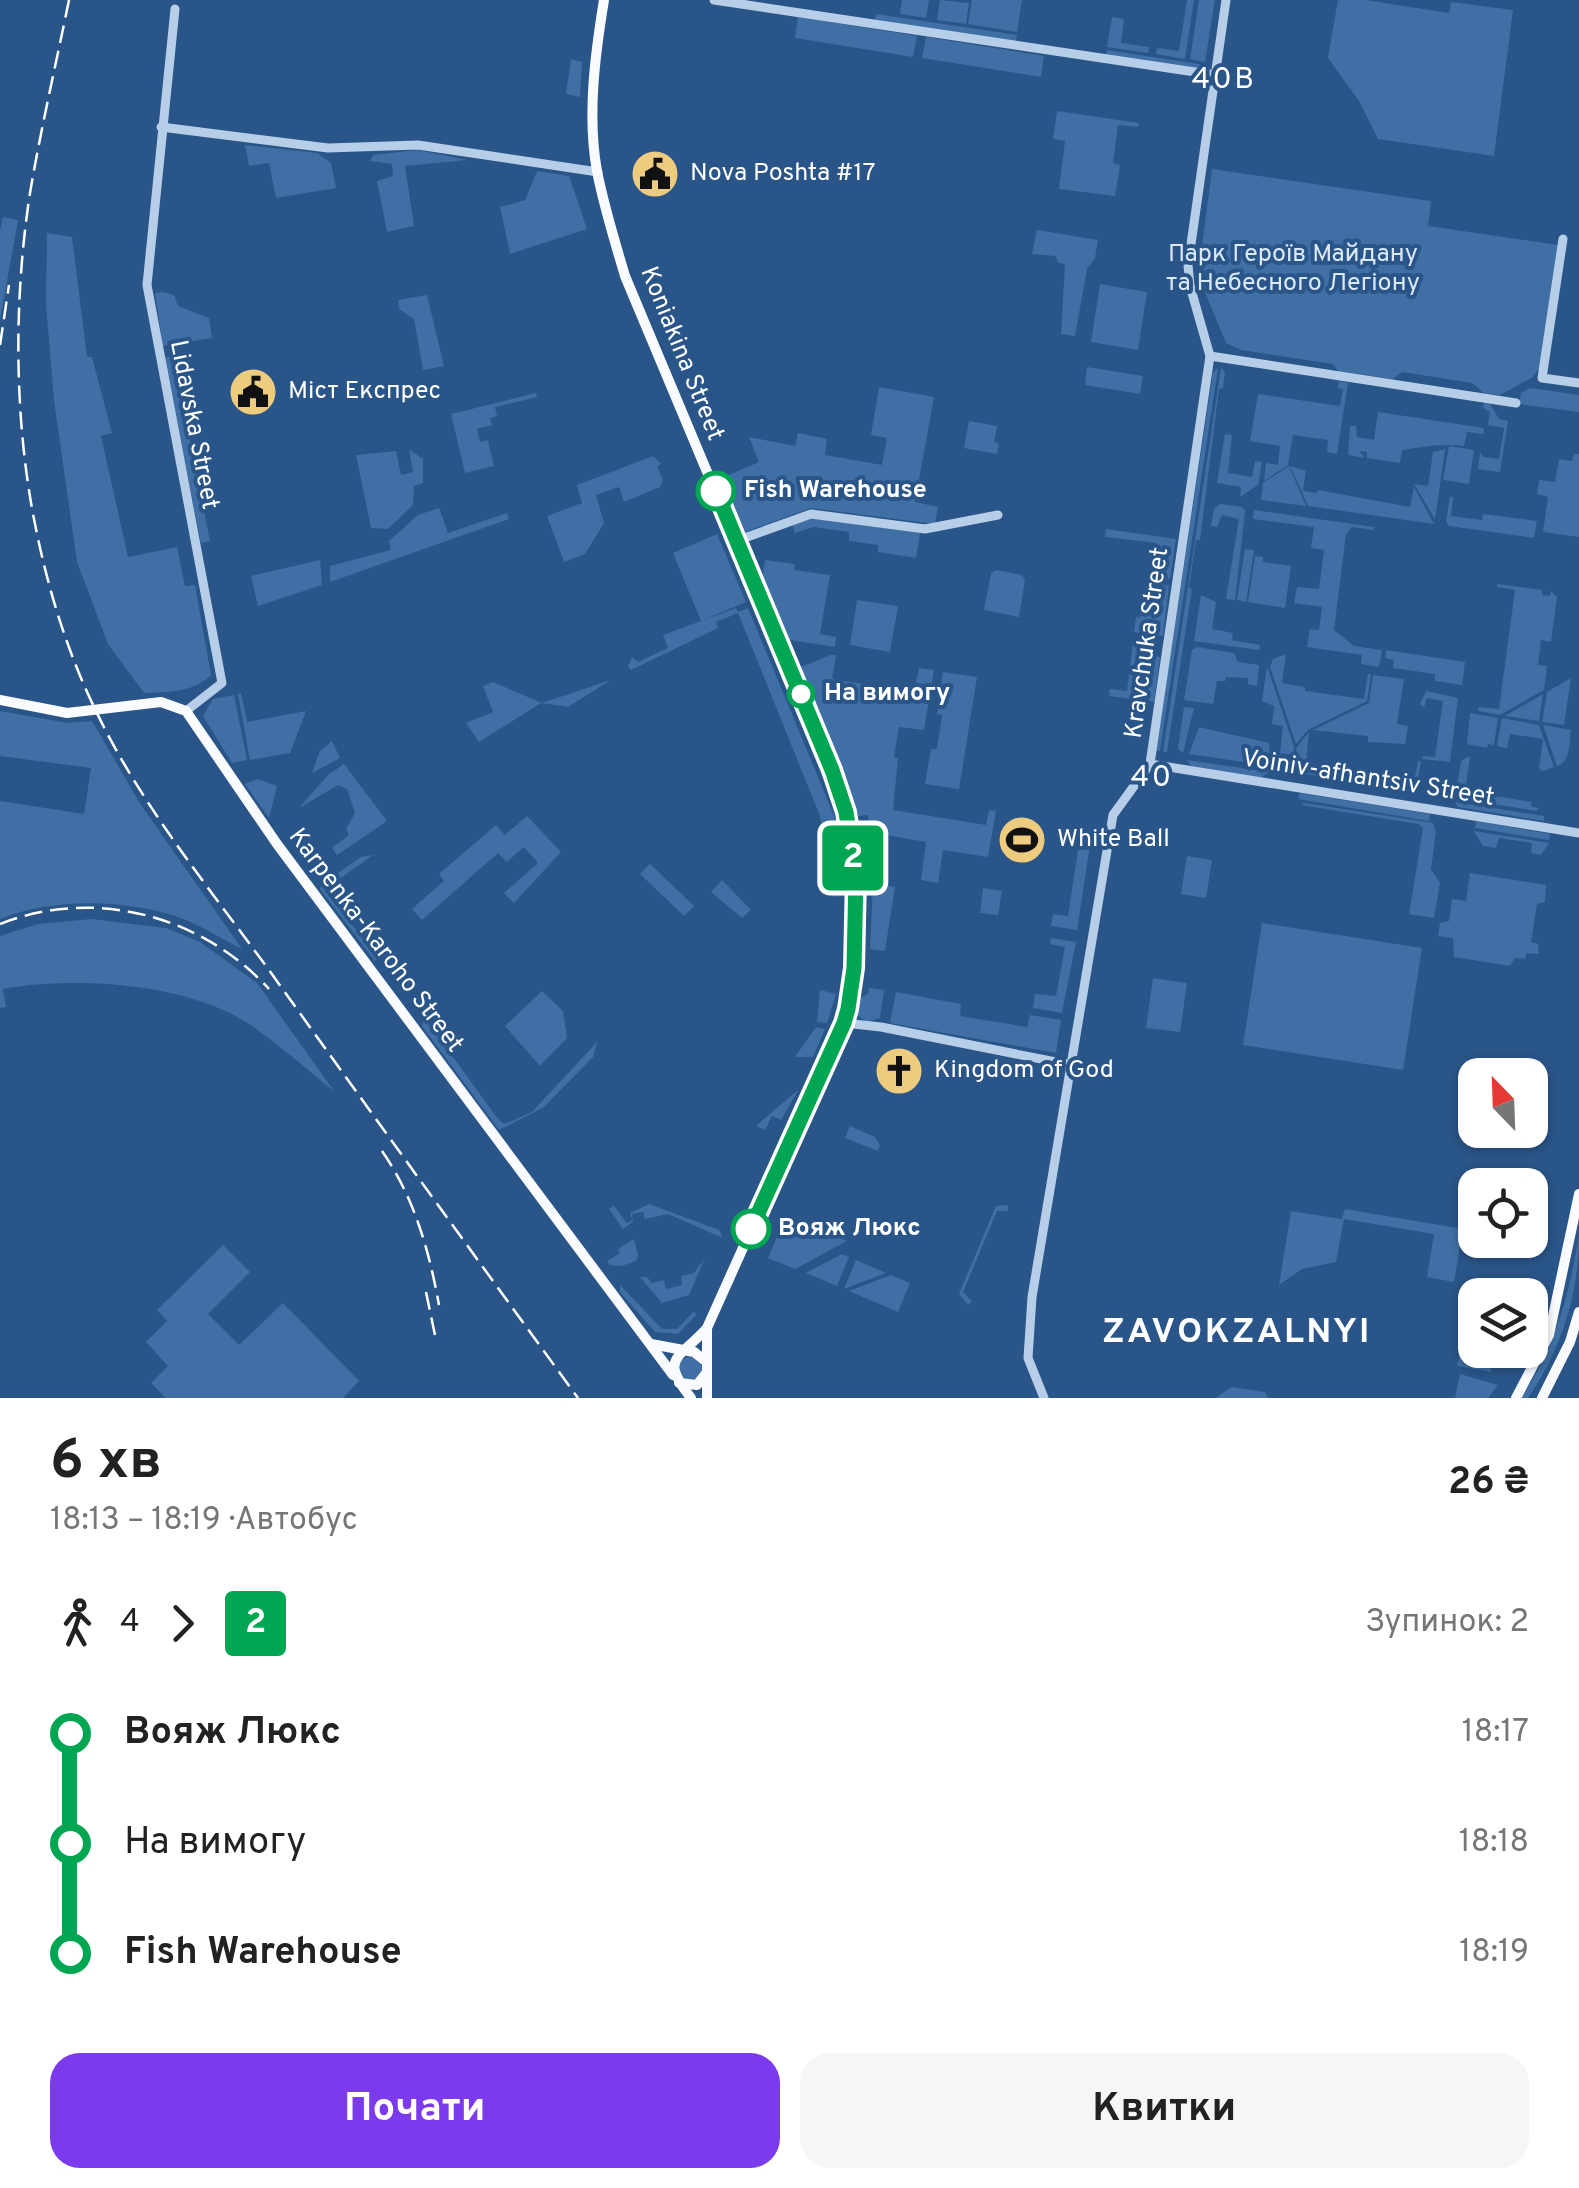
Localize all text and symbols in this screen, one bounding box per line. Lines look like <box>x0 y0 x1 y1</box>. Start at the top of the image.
district label: 40B <box>1191 62 1257 99</box>
public building icon: Nova Poshta #17 <box>629 148 681 200</box>
place label: Nova Poshta #17 <box>690 158 875 190</box>
park label: Парк Героїв Майдану та Небесного Легіону <box>1166 239 1420 300</box>
street label: Koniakina Street <box>632 262 730 446</box>
street label: Lidavska Street <box>161 338 225 512</box>
public building icon: Міст Експрес <box>227 366 279 418</box>
place label: Міст Експрес <box>288 376 441 408</box>
marker: Fish Warehouse <box>697 472 735 510</box>
place label: Fish Warehouse <box>744 475 927 507</box>
street label: Kravchuka Street <box>1119 545 1177 741</box>
place label: На вимогу <box>824 678 950 710</box>
marker: На вимогу <box>788 681 814 707</box>
street label: Voiniv-afhantsiv Street <box>1240 743 1496 815</box>
district label: 40 <box>1131 760 1173 797</box>
sports icon: White Ball <box>996 814 1048 866</box>
street label: Karpenka-Karoho Street <box>280 822 470 1060</box>
place label: White Ball <box>1057 824 1170 856</box>
line badge: 2 <box>820 826 886 890</box>
text: 2 <box>842 836 864 880</box>
church icon: Kingdom of God <box>873 1045 925 1097</box>
place label: Kingdom of God <box>934 1055 1114 1087</box>
north arrow <box>1458 1058 1548 1148</box>
map controls <box>1458 1058 1548 1368</box>
button: locate <box>1458 1168 1548 1258</box>
marker: Вояж Люкс <box>732 1210 770 1248</box>
place label: Вояж Люкс <box>778 1213 921 1245</box>
button: layers <box>1458 1278 1548 1368</box>
district label: ZAVOKZALNYI <box>1102 1311 1372 1355</box>
text: 6 хв <box>50 1428 162 1498</box>
text: 26 ₴ <box>1448 1459 1529 1508</box>
text: 18:13 – 18:19 · Автобус <box>50 1501 358 1541</box>
icon: walk <box>50 1596 105 1651</box>
icon: forward <box>155 1596 210 1651</box>
text: 2 <box>245 1601 266 1645</box>
text: 4 <box>120 1603 140 1643</box>
text: Зупинок: 2 <box>1365 1603 1529 1643</box>
text: Вояж Люкс <box>124 1709 341 1758</box>
text: 18:17 <box>1462 1713 1529 1753</box>
text: На вимогу <box>124 1819 306 1868</box>
text: 18:18 <box>1459 1823 1529 1863</box>
text: Fish Warehouse <box>124 1929 402 1978</box>
text: 18:19 <box>1459 1933 1529 1973</box>
button: Почати <box>50 2053 780 2168</box>
button: Квитки <box>800 2053 1529 2168</box>

